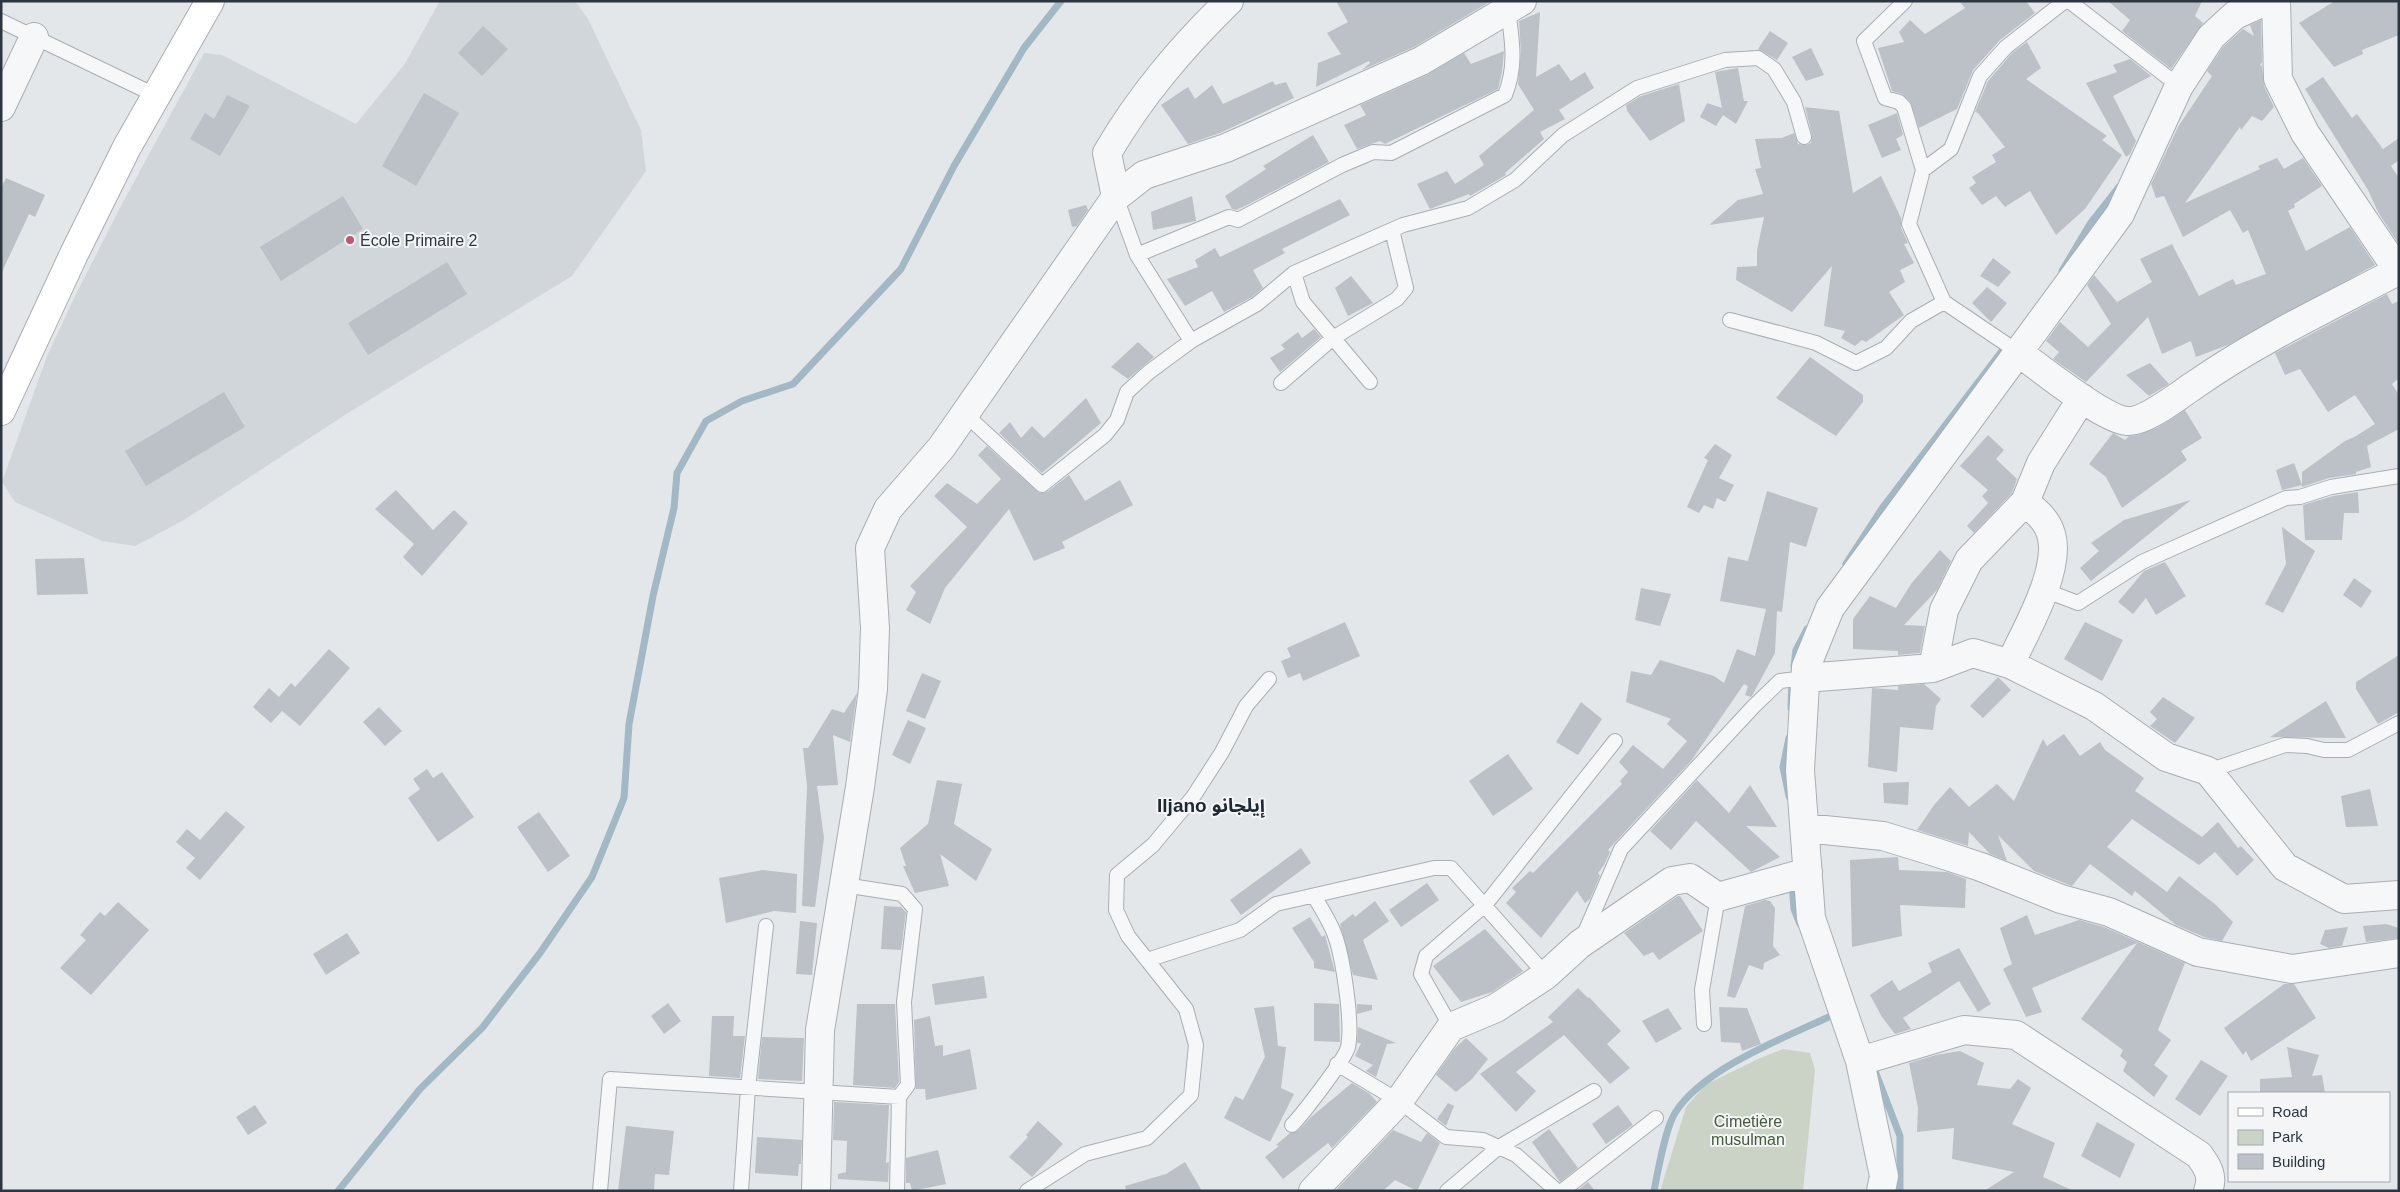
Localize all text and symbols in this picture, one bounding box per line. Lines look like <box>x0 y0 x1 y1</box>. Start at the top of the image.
place label: École Primaire 2 <box>360 231 477 249</box>
marker: École Primaire 2 <box>344 234 356 246</box>
district label: Iljano إيلجانو <box>1157 795 1265 818</box>
legend <box>2228 1092 2390 1182</box>
text: Road <box>2272 1103 2308 1120</box>
park label: Cimetière musulman <box>1711 1113 1785 1148</box>
text: Park <box>2272 1128 2303 1145</box>
text: Building <box>2272 1153 2325 1170</box>

